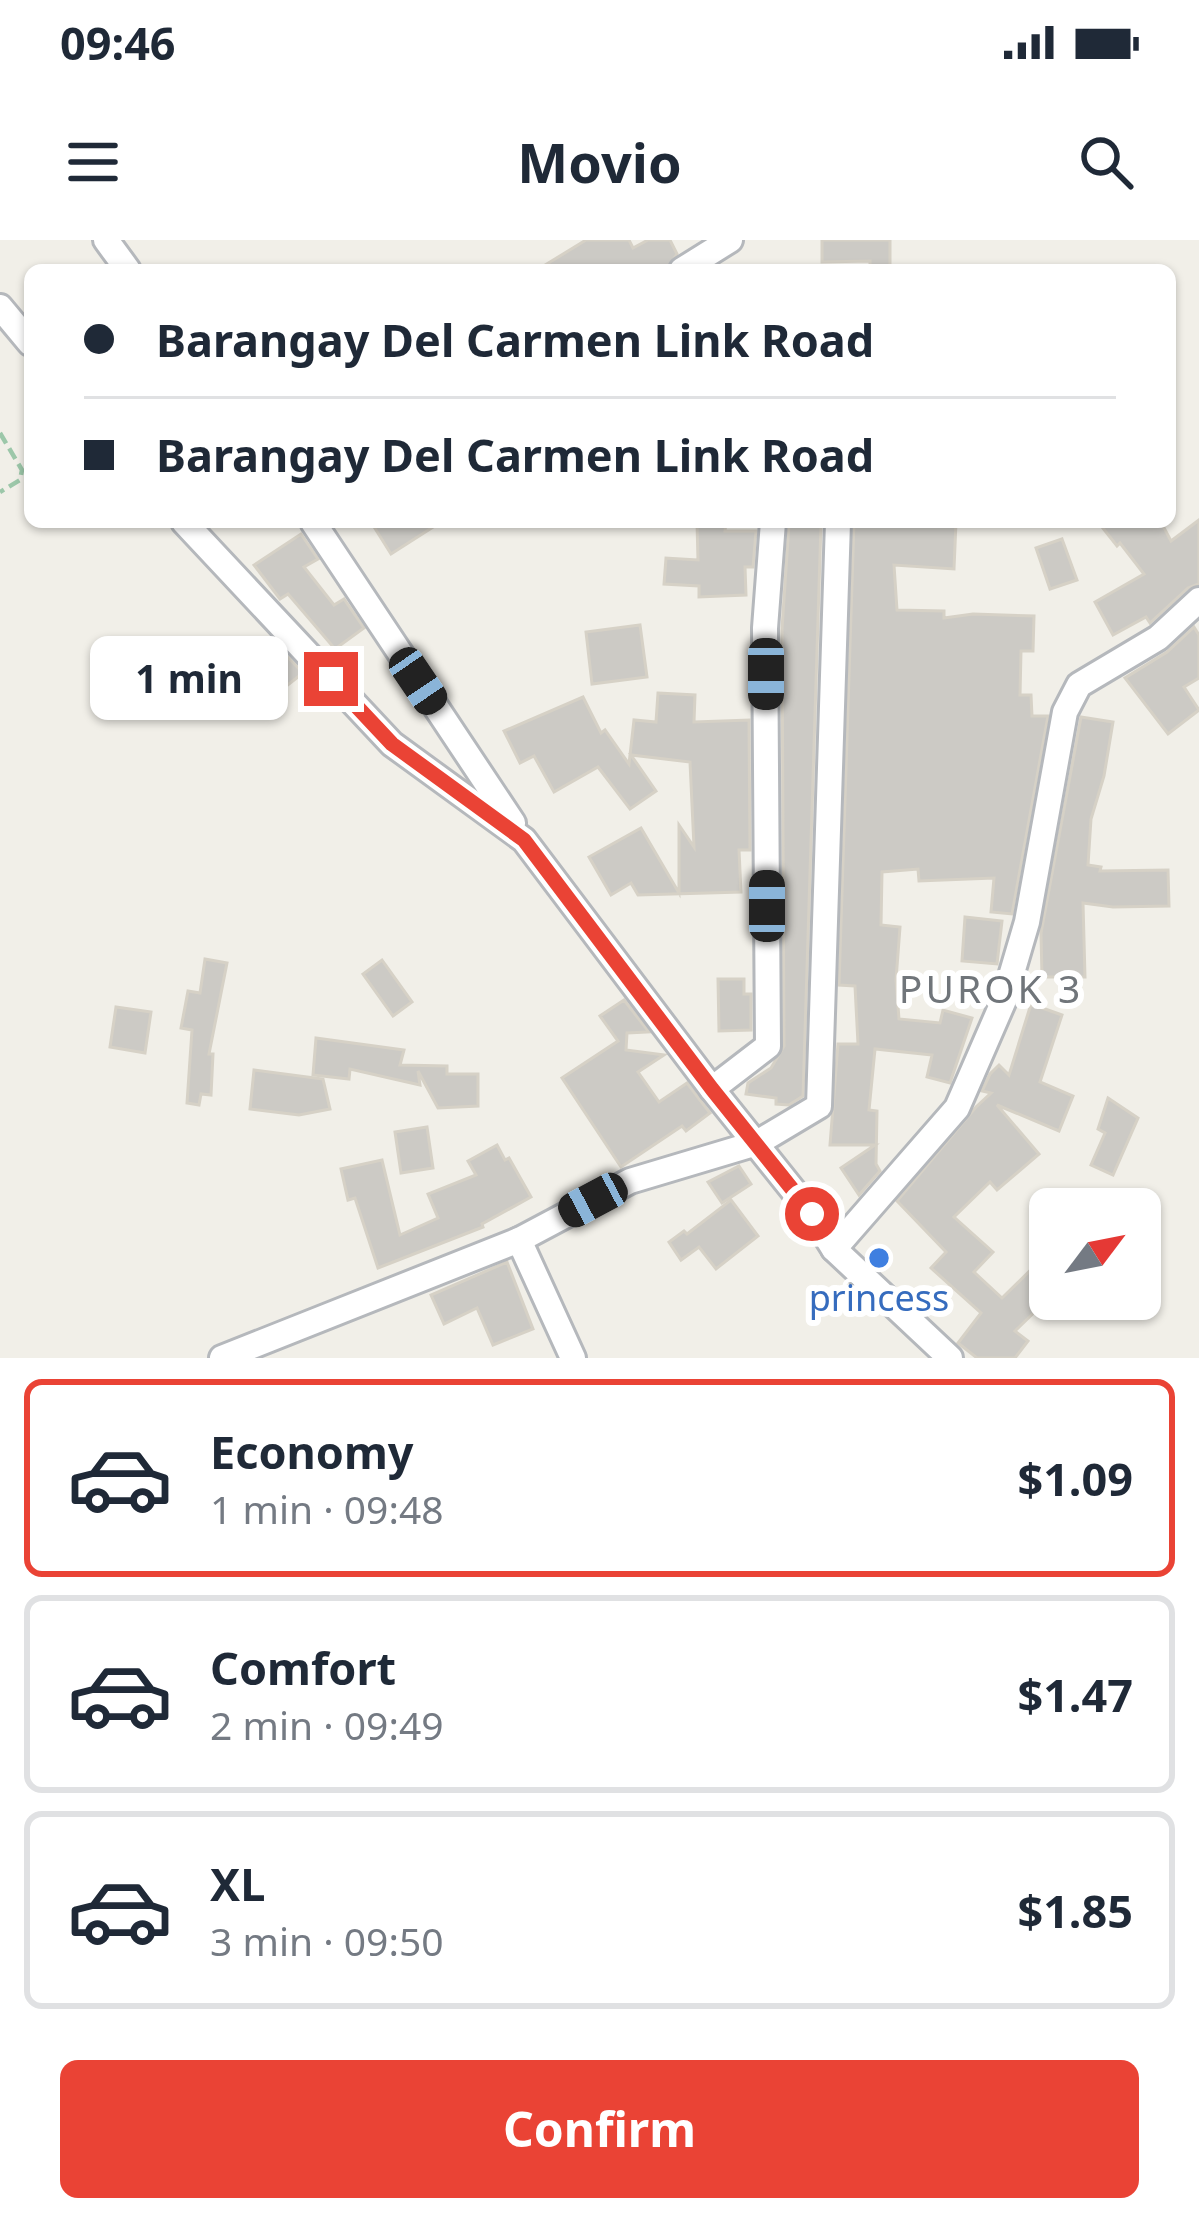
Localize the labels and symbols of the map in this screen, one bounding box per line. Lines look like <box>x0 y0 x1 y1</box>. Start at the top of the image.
callout: 1 min <box>91 637 289 721</box>
car <box>748 638 784 710</box>
car <box>383 641 453 721</box>
route end <box>304 652 358 706</box>
car <box>749 870 785 942</box>
district label: PUROK 3 <box>899 961 1083 1014</box>
car <box>553 1167 633 1233</box>
route start <box>785 1187 839 1241</box>
north arrow <box>1029 1188 1161 1320</box>
marker: princess <box>866 1245 892 1271</box>
place label: princess <box>809 1273 949 1322</box>

